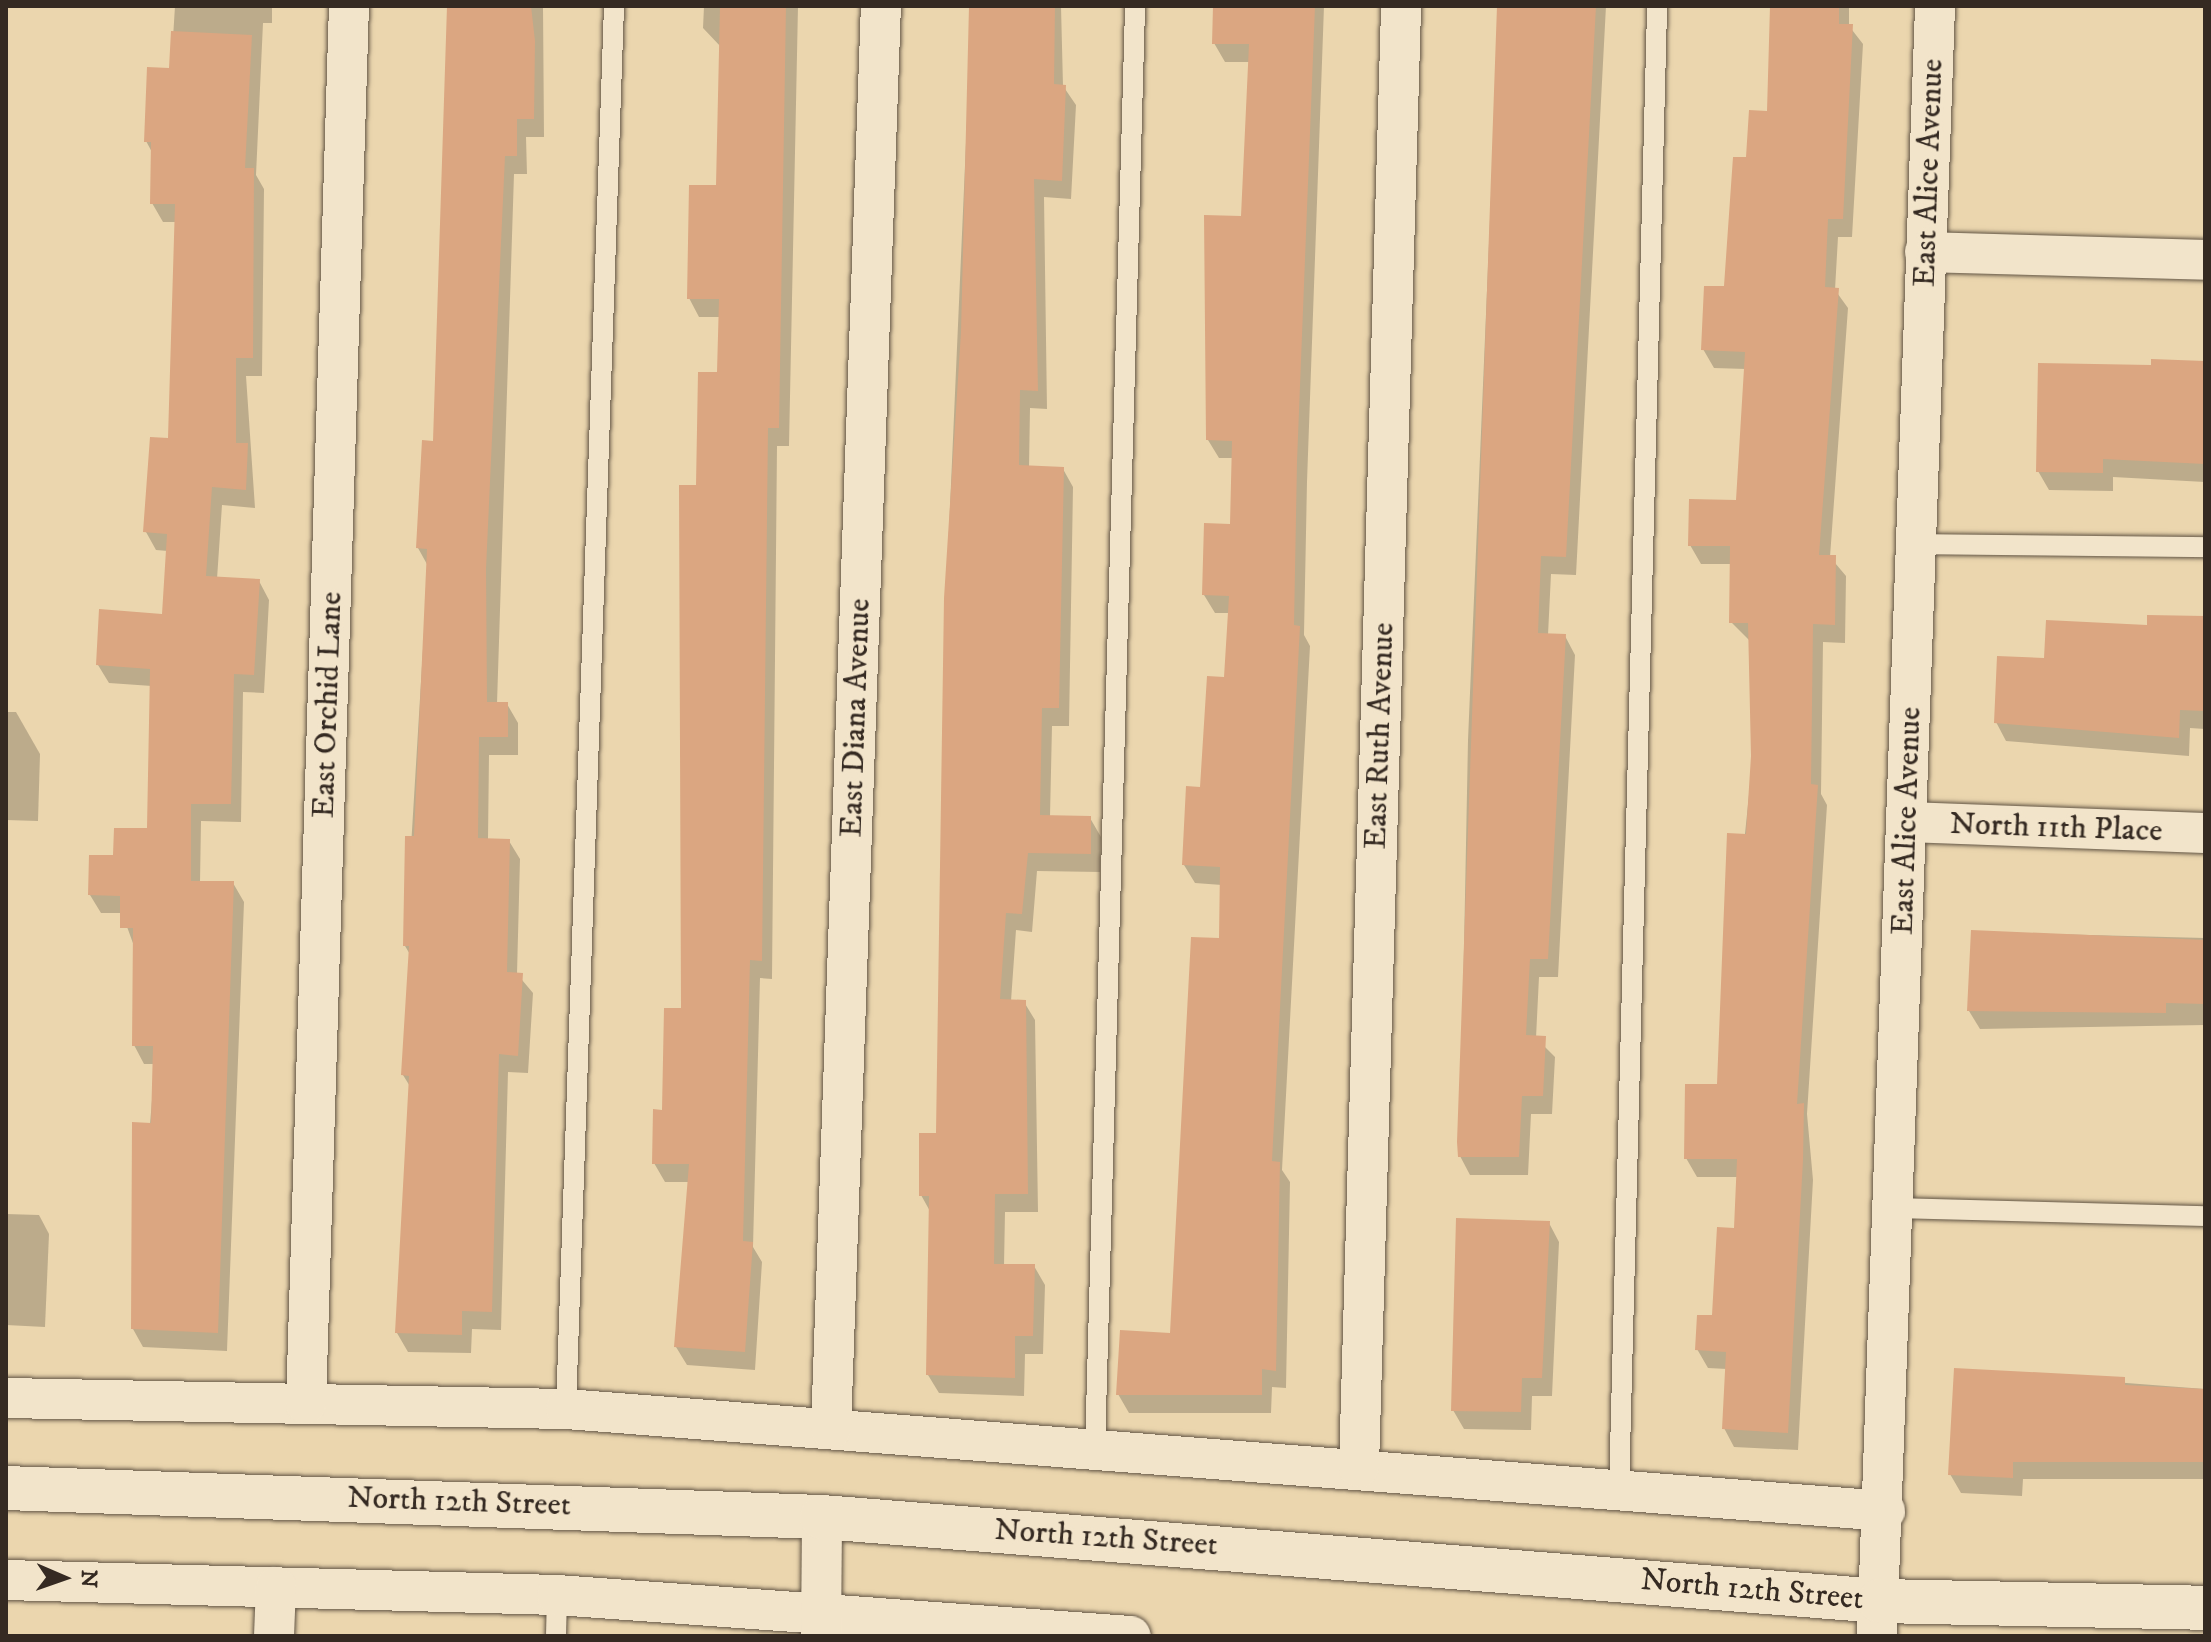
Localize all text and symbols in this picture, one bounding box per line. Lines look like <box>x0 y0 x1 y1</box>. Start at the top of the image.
street label: East Alice Avenue <box>1906 58 1952 288</box>
street label: East Orchid Lane <box>305 591 351 819</box>
street label: East Diana Avenue <box>833 598 879 838</box>
street label: East Ruth Avenue <box>1357 622 1403 850</box>
street label: East Alice Avenue <box>1884 706 1930 936</box>
street label: North 11th Place <box>1949 805 2163 851</box>
street label: North 12th Street <box>346 1479 572 1525</box>
street label: North 12th Street <box>993 1511 1219 1565</box>
north arrow <box>24 1538 104 1618</box>
street label: North 12th Street <box>1639 1561 1865 1619</box>
text: N <box>75 1569 102 1588</box>

